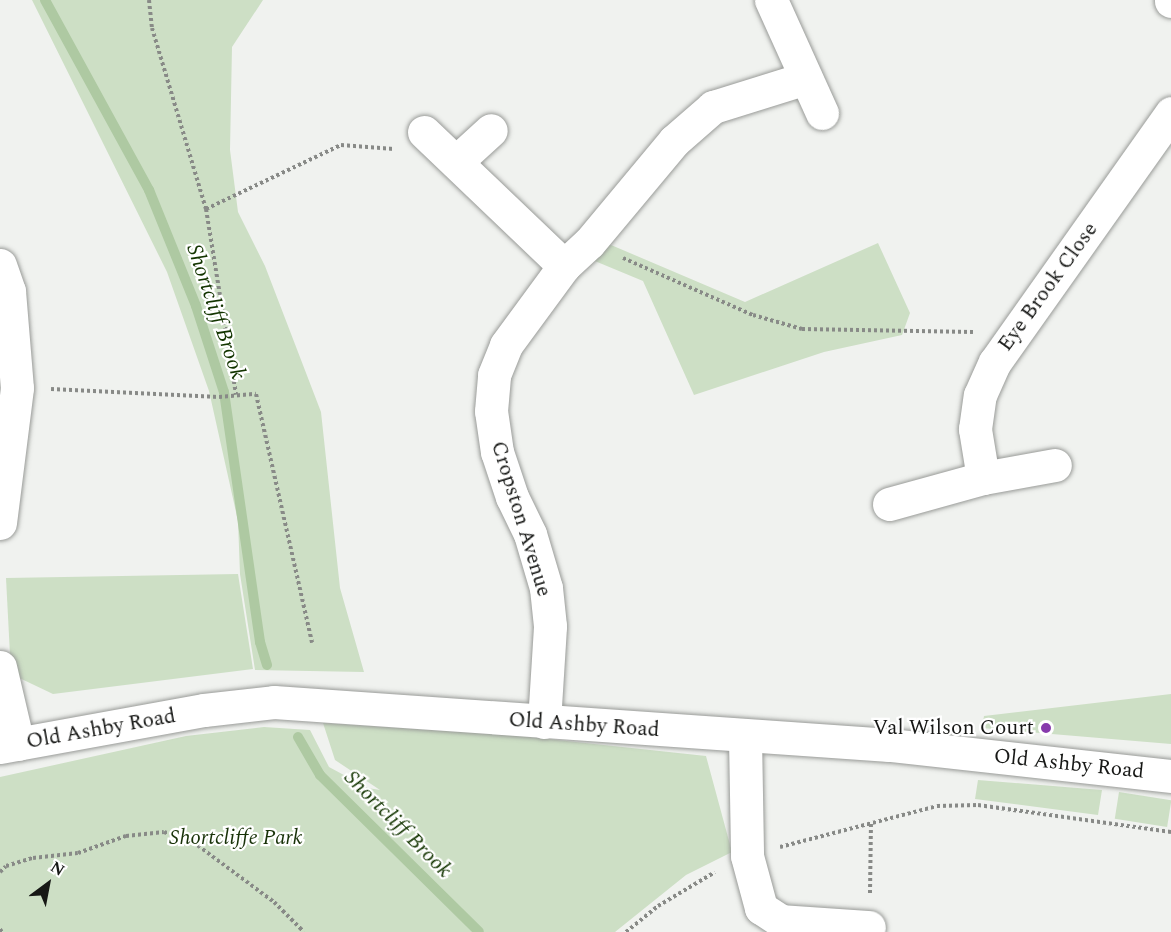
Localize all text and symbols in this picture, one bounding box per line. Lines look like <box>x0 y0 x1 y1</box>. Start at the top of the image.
street label: Eye Brook Close <box>993 218 1103 356</box>
water label: Shortcliff Brook <box>180 241 252 383</box>
street label: Cropston Avenue <box>485 438 557 600</box>
street label: Old Ashby Road <box>24 703 178 755</box>
street label: Old Ashby Road <box>508 707 660 743</box>
place label: Val Wilson Court <box>873 715 1034 741</box>
marker: Val Wilson Court <box>1039 721 1053 735</box>
street label: Old Ashby Road <box>993 744 1145 784</box>
water label: Shortcliff Brook <box>339 765 457 883</box>
park label: Shortcliffe Park <box>169 825 303 851</box>
north arrow <box>18 854 78 914</box>
text: N <box>46 855 69 882</box>

